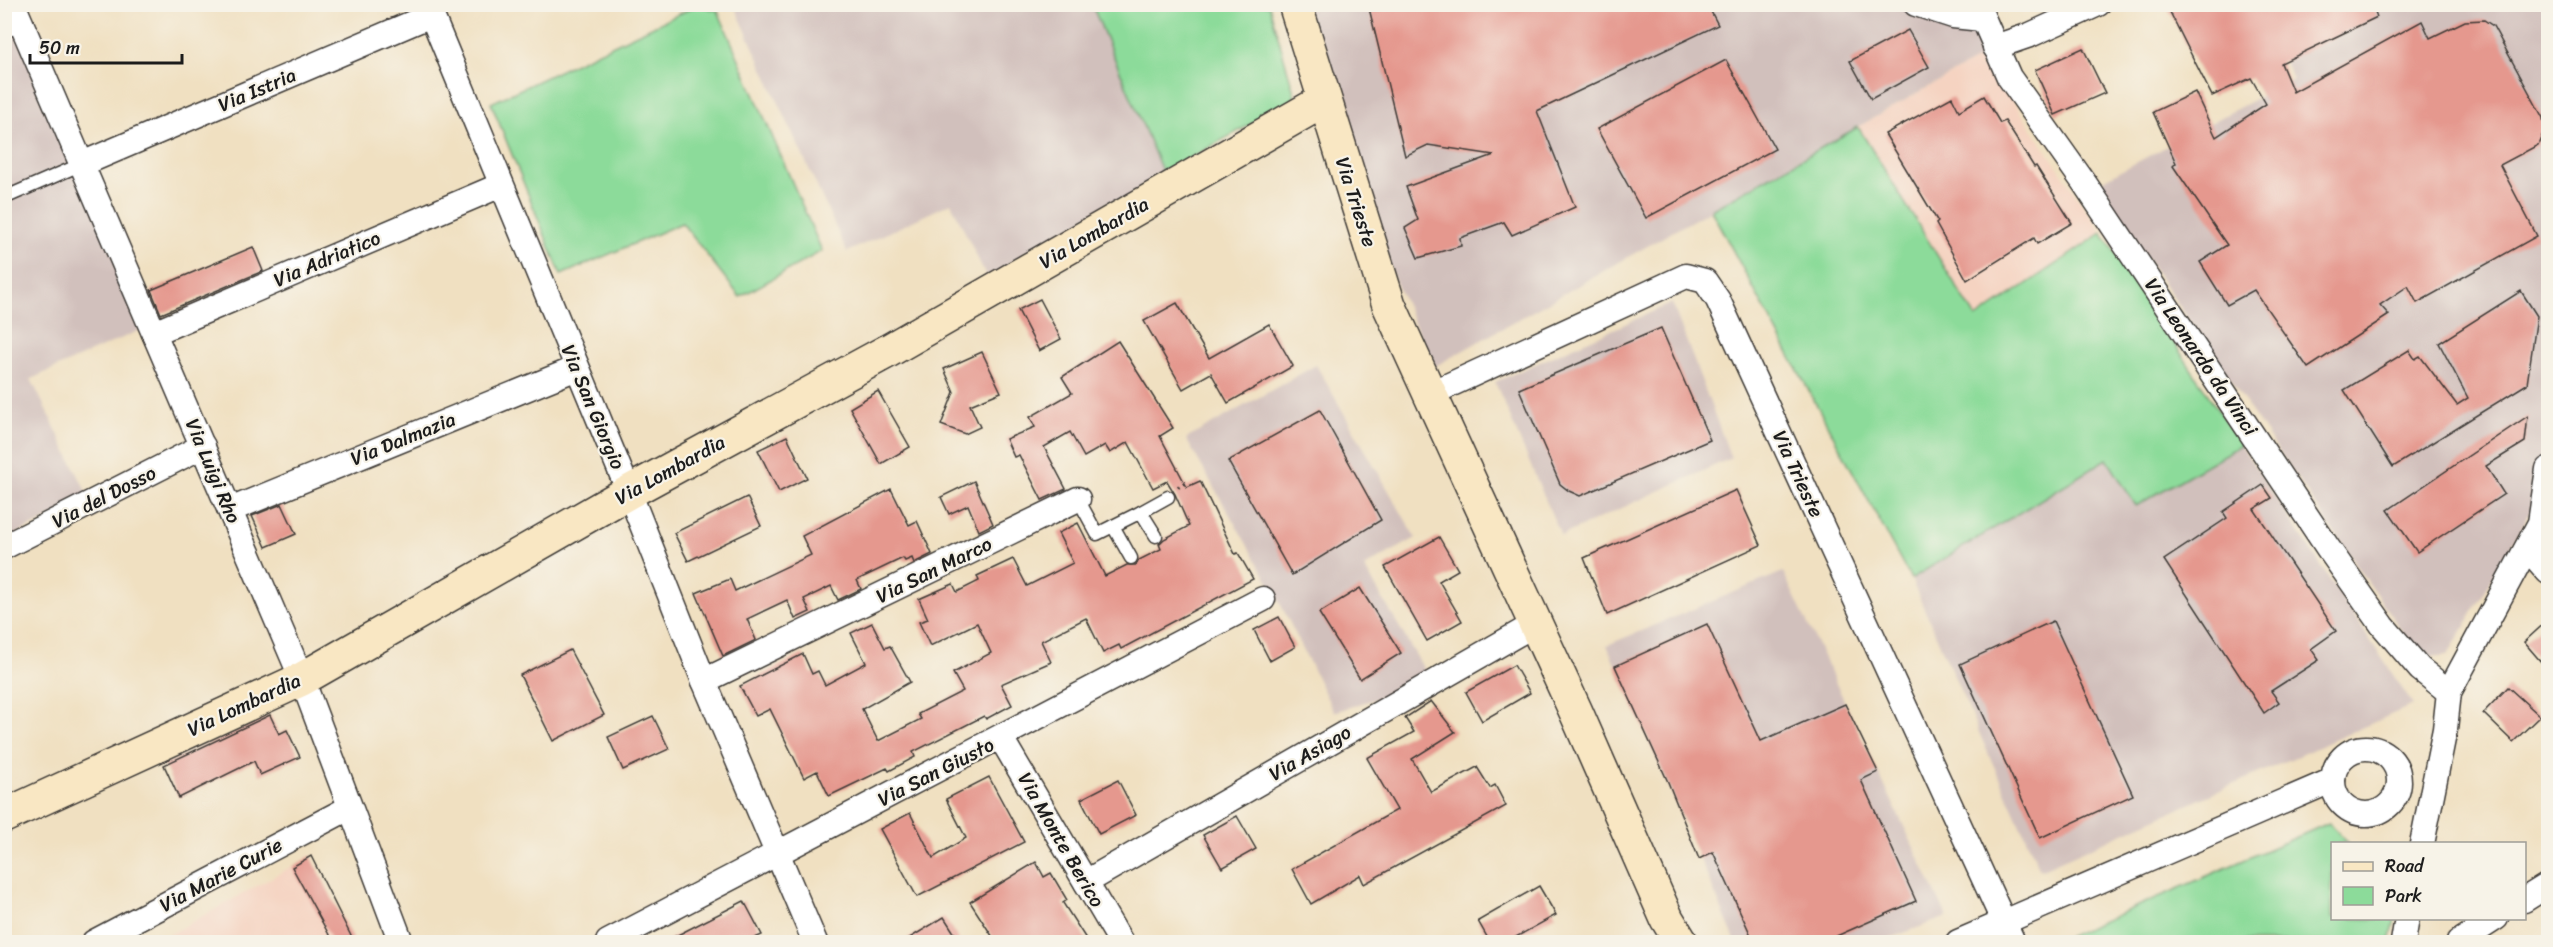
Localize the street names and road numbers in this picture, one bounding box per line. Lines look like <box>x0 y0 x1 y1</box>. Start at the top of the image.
street label: Via Istria <box>212 58 302 122</box>
street label: Via Trieste <box>1325 152 1387 252</box>
street label: Via Lombardia <box>1032 187 1156 279</box>
street label: Via Adriatico <box>268 221 386 297</box>
street label: Via Leonardo da Vinci <box>2135 271 2267 444</box>
street label: Via San Giorgio <box>551 339 635 475</box>
street label: Via Dalmazia <box>345 402 461 476</box>
street label: Via Luigi Rho <box>175 413 251 529</box>
street label: Via Trieste <box>1762 424 1834 524</box>
street label: Via Lombardia <box>608 425 732 515</box>
street label: Via del Dosso <box>46 456 162 538</box>
street label: Via San Marco <box>870 527 998 613</box>
street label: Via Lombardia <box>181 663 307 747</box>
street label: Via Asiago <box>1262 715 1358 791</box>
street label: Via San Giusto <box>871 728 1001 816</box>
street label: Via Monte Berico <box>1008 766 1114 914</box>
street label: Via Marie Curie <box>153 828 289 922</box>

